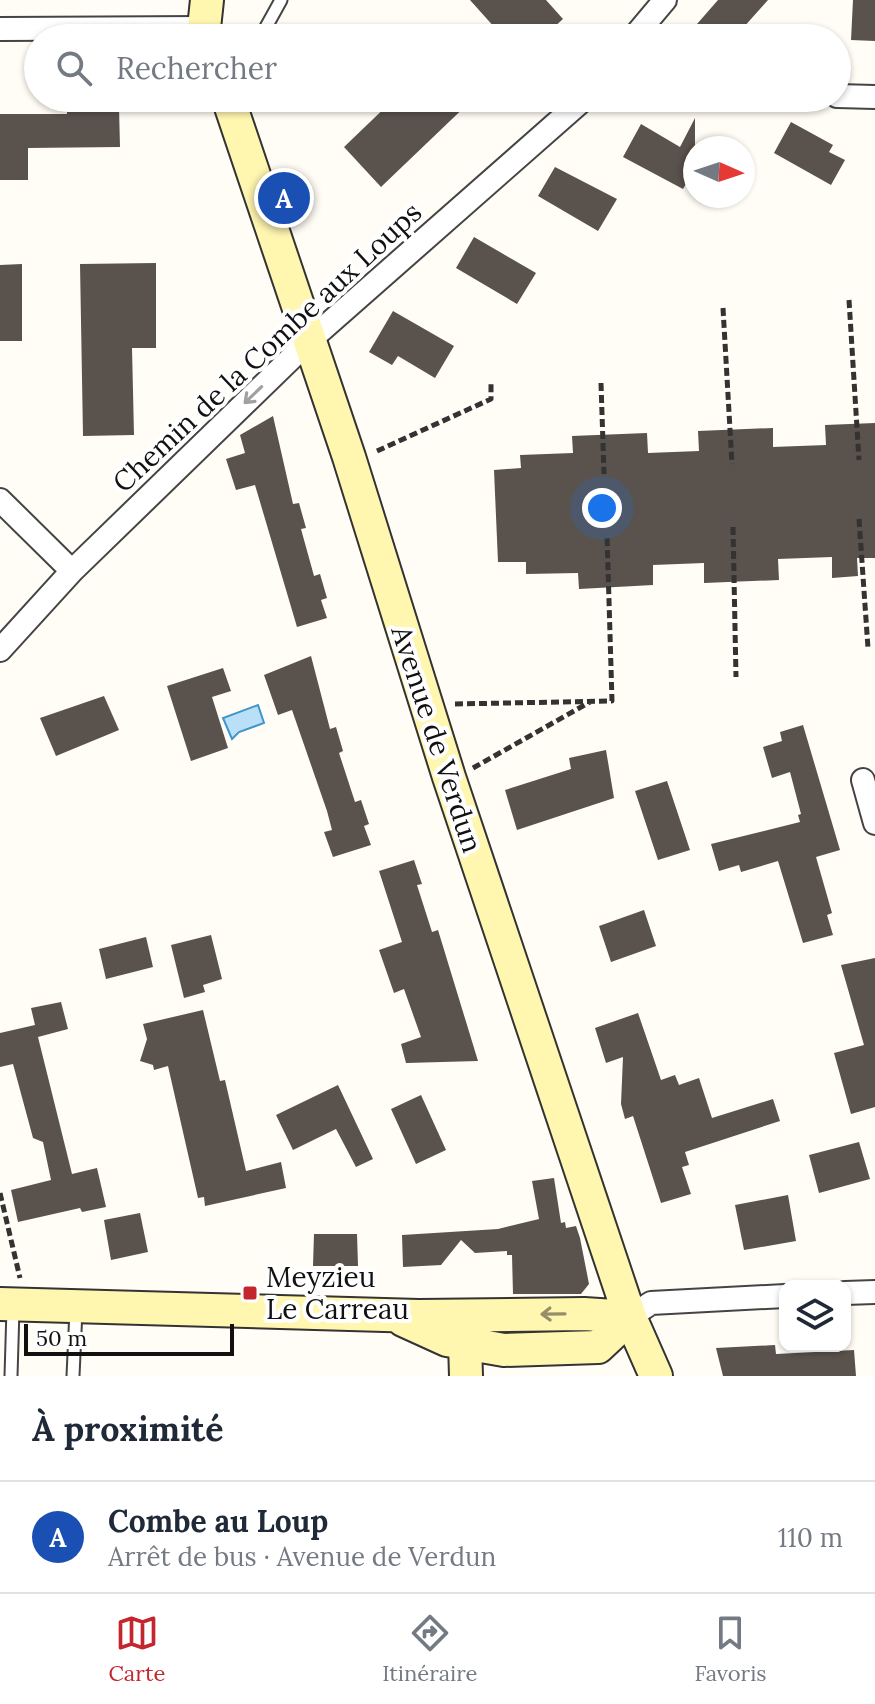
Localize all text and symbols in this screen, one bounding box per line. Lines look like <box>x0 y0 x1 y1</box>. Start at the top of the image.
search box <box>24 24 851 112</box>
icon: search <box>52 46 96 90</box>
text: Rechercher <box>116 49 277 87</box>
north arrow <box>683 136 755 208</box>
pin: A <box>258 168 310 228</box>
street label: Chemin de la Combe aux Loups <box>105 194 429 500</box>
one-way arrow <box>243 386 263 405</box>
your location <box>582 488 622 528</box>
street label: Avenue de Verdun <box>383 620 491 857</box>
place label: Meyzieu Le Carreau <box>266 1259 409 1327</box>
map controls <box>779 1280 851 1352</box>
button: layers <box>779 1280 851 1352</box>
marker: Meyzieu Le Carreau <box>241 1284 259 1302</box>
one-way arrow <box>540 1306 567 1322</box>
scale bar <box>24 1320 234 1356</box>
text: 50 m <box>36 1324 87 1352</box>
text: À proximité <box>32 1407 223 1450</box>
text: Combe au Loup <box>108 1502 328 1540</box>
text: A <box>49 1521 67 1554</box>
text: 110 m <box>778 1521 843 1554</box>
text: Arrêt de bus · Avenue de Verdun <box>108 1540 496 1573</box>
tab: Carte <box>108 1611 165 1687</box>
tab: Itinéraire <box>382 1611 478 1687</box>
tab: Favoris <box>694 1611 767 1687</box>

